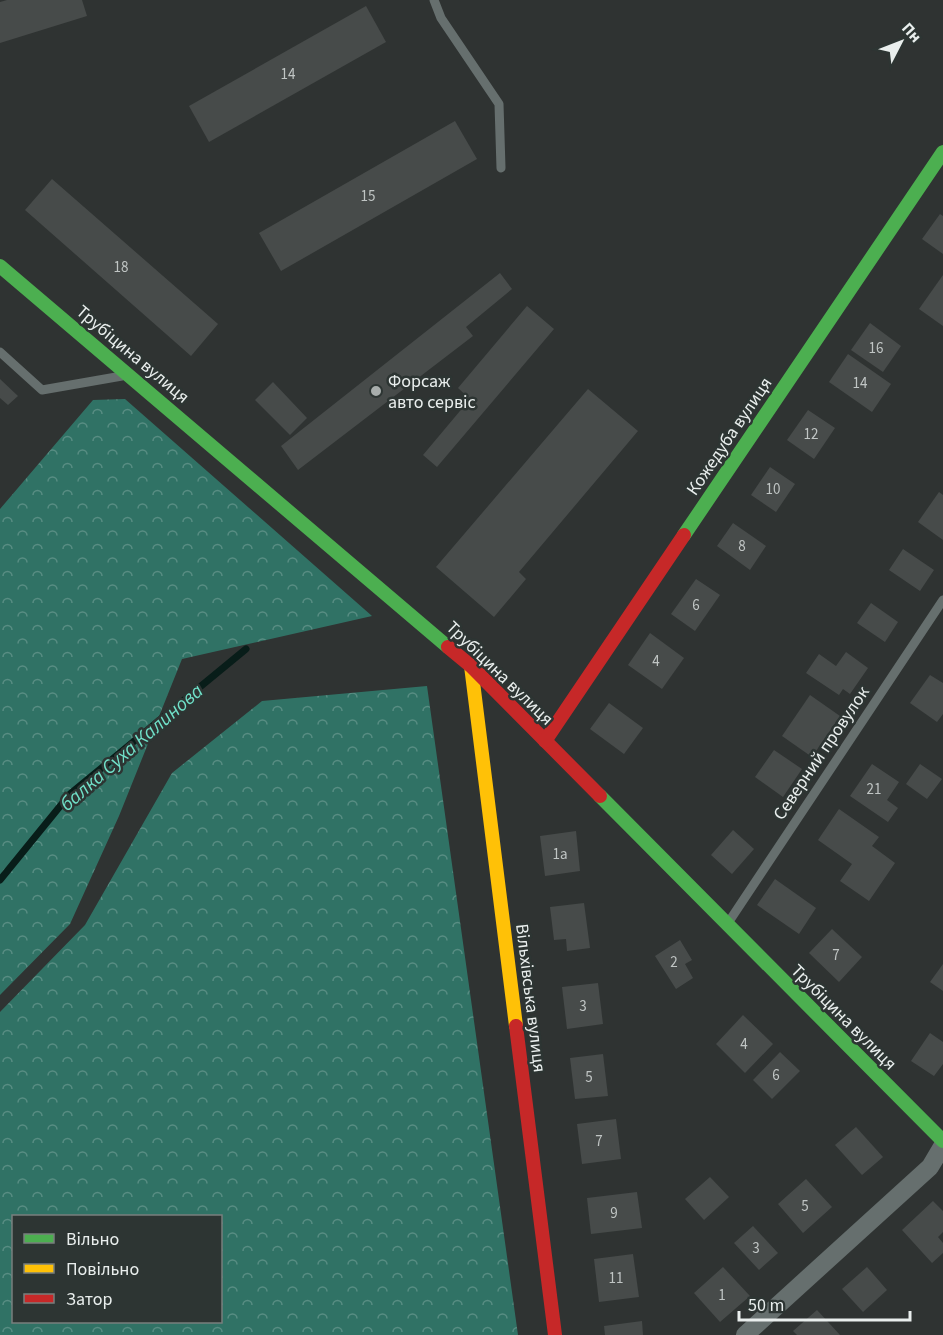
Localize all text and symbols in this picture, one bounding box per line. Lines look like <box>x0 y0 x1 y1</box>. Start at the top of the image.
north arrow <box>871 12 931 72</box>
text: Пн <box>897 18 926 47</box>
house number: 14 <box>281 64 296 85</box>
house number: 15 <box>361 186 375 207</box>
house number: 18 <box>114 257 128 278</box>
street label: Трубіцина вулиця <box>71 300 195 409</box>
house number: 16 <box>869 338 883 359</box>
place label: Форсаж авто сервіс <box>388 369 476 415</box>
street label: Кожедуба вулиця <box>681 372 778 500</box>
house number: 14 <box>853 373 868 394</box>
marker: Форсаж авто сервіс <box>369 384 383 398</box>
house number: 12 <box>804 424 818 445</box>
house number: 10 <box>766 479 780 500</box>
house number: 8 <box>738 536 746 557</box>
house number: 6 <box>692 595 700 616</box>
street label: Трубіцина вулиця <box>440 615 559 731</box>
house number: 4 <box>652 651 660 672</box>
water label: балка Суха Калинова <box>54 677 210 818</box>
street label: Северний провулок <box>767 681 876 825</box>
house number: 21 <box>867 779 881 800</box>
house number: 1а <box>552 844 568 865</box>
street label: Вільхівська вулиця <box>509 922 552 1074</box>
house number: 7 <box>832 945 840 966</box>
house number: 2 <box>670 952 678 973</box>
street label: Трубіцина вулиця <box>785 959 902 1076</box>
house number: 3 <box>579 996 587 1017</box>
house number: 4 <box>740 1034 748 1055</box>
house number: 6 <box>772 1065 780 1086</box>
house number: 5 <box>585 1067 593 1088</box>
house number: 7 <box>595 1131 603 1152</box>
house number: 5 <box>801 1196 809 1217</box>
house number: 9 <box>610 1203 618 1224</box>
legend <box>12 1215 222 1323</box>
text: Вільно <box>66 1227 119 1252</box>
house number: 3 <box>752 1238 760 1259</box>
text: Повільно <box>66 1257 139 1282</box>
house number: 11 <box>609 1268 623 1289</box>
scale bar <box>739 1284 910 1322</box>
house number: 1 <box>718 1285 726 1306</box>
text: Затор <box>66 1287 113 1312</box>
text: 50 m <box>748 1293 784 1318</box>

